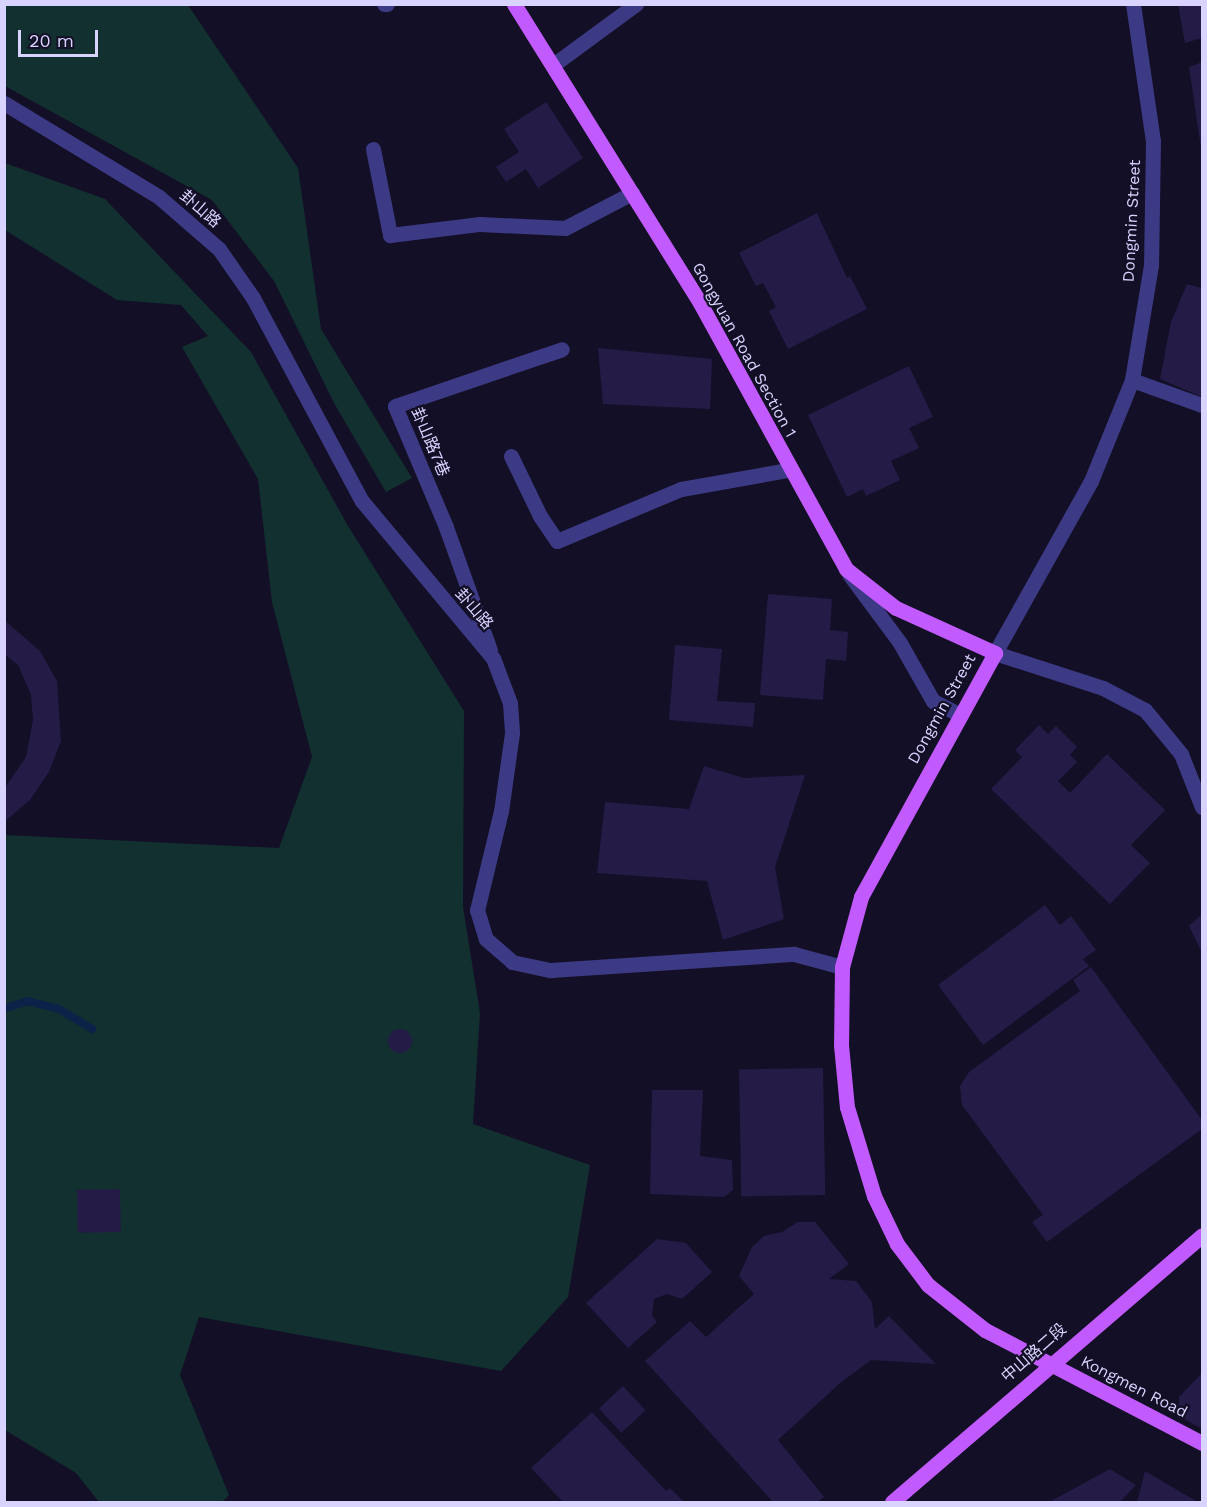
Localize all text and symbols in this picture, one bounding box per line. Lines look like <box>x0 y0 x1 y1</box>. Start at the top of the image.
scale bar <box>21 18 100 56</box>
text: 20 m <box>29 30 74 51</box>
street label: Dongmin Street <box>1119 159 1145 283</box>
street label: 卦山路 <box>176 186 224 232</box>
street label: Gongyuan Road Section 1 <box>688 259 800 441</box>
street label: 卦山路7巷 <box>407 405 453 479</box>
street label: 卦山路 <box>451 585 497 633</box>
street label: Dongmin Street <box>904 651 980 767</box>
street label: 中山路二段 <box>998 1320 1070 1386</box>
street label: Kongmen Road <box>1078 1352 1190 1422</box>

